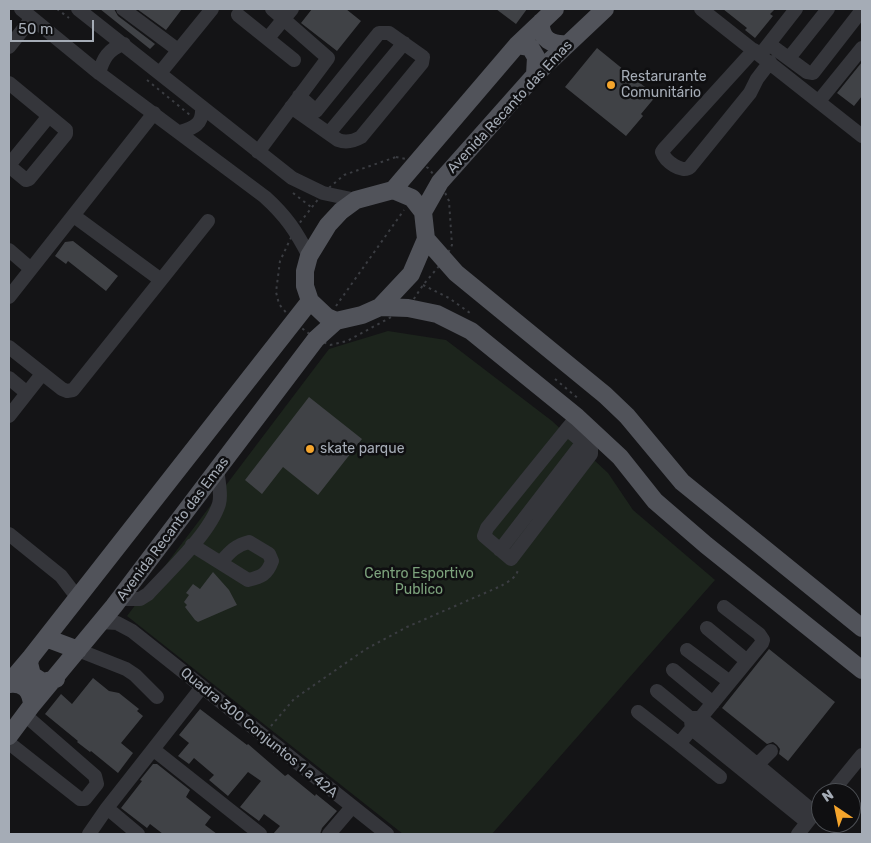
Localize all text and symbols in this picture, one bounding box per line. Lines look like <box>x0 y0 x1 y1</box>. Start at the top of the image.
scale bar <box>12 10 96 42</box>
text: 50 m <box>18 20 53 38</box>
street label: Avenida Recanto das Emas <box>444 37 576 177</box>
place label: Restarurante Comunitário <box>621 69 707 102</box>
marker: Restarurante Comunitário <box>605 79 617 91</box>
place label: skate parque <box>320 441 404 457</box>
marker: skate parque <box>304 443 316 455</box>
street label: Avenida Recanto das Emas <box>113 454 233 604</box>
park label: Centro Esportivo Publico <box>364 566 474 598</box>
street label: Quadra 300 Conjuntos 1 a 42A <box>177 664 341 802</box>
north arrow <box>811 783 861 833</box>
text: N <box>819 786 837 806</box>

